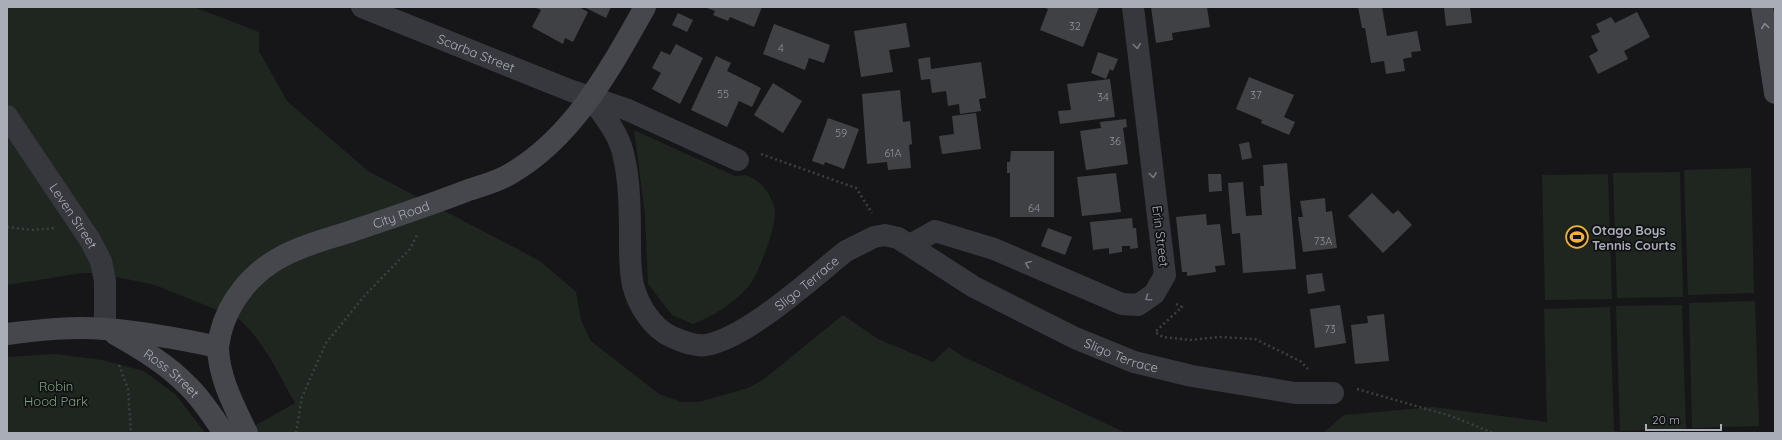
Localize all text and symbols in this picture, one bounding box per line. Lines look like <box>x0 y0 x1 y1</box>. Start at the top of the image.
house number: 32 <box>1069 19 1081 33</box>
one-way arrow <box>1761 23 1770 29</box>
street label: Scarba Street <box>435 30 517 75</box>
house number: 4 <box>778 41 784 55</box>
one-way arrow <box>1132 43 1141 49</box>
house number: 55 <box>717 87 729 101</box>
house number: 37 <box>1250 88 1262 102</box>
house number: 34 <box>1097 90 1109 104</box>
house number: 59 <box>835 126 847 140</box>
house number: 36 <box>1109 134 1121 148</box>
house number: 61A <box>884 146 902 160</box>
one-way arrow <box>1148 172 1157 178</box>
street label: Leven Street <box>46 180 101 251</box>
street label: City Road <box>370 197 431 232</box>
house number: 64 <box>1028 201 1040 215</box>
street label: Erin Street <box>1149 204 1173 268</box>
place label: Otago Boys Tennis Courts <box>1592 222 1676 253</box>
sports icon: Otago Boys Tennis Courts <box>1564 224 1590 250</box>
house number: 73A <box>1314 234 1332 248</box>
street label: Sligo Terrace <box>771 252 842 314</box>
one-way arrow <box>1025 261 1033 269</box>
one-way arrow <box>1145 293 1152 301</box>
house number: 73 <box>1324 322 1336 336</box>
street label: Sligo Terrace <box>1082 335 1160 376</box>
street label: Ross Street <box>141 345 203 401</box>
park label: Robin Hood Park <box>24 378 88 409</box>
scale bar <box>1646 406 1721 432</box>
text: 20 m <box>1652 412 1680 427</box>

